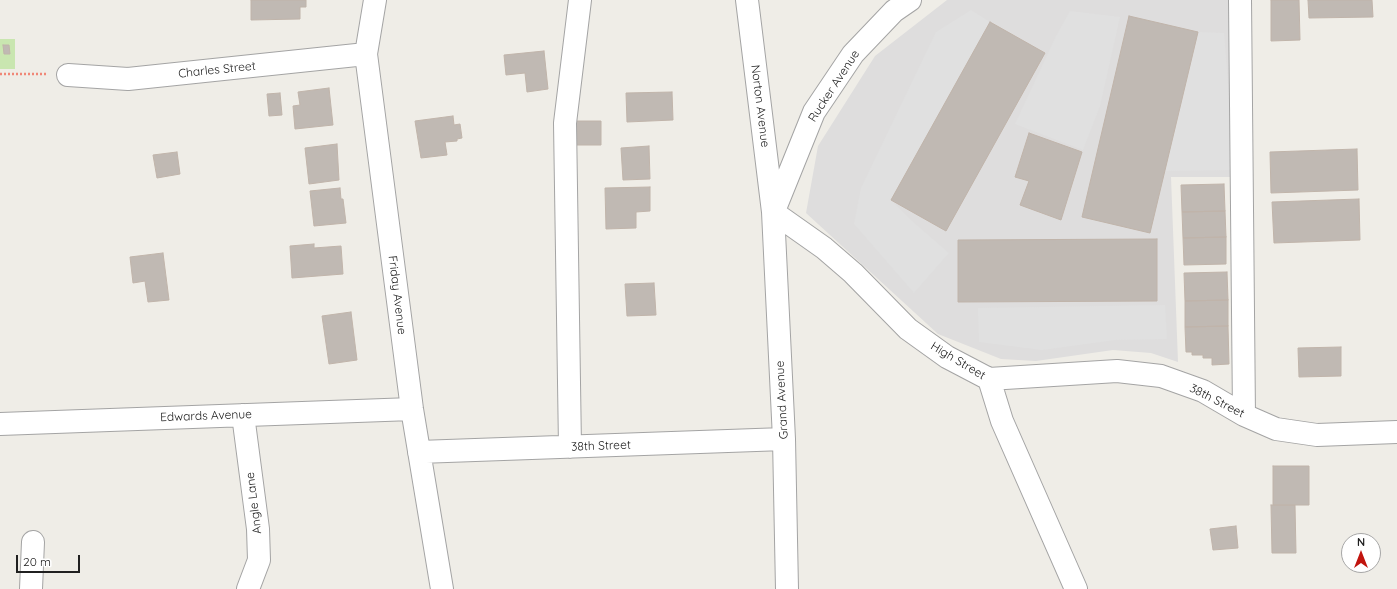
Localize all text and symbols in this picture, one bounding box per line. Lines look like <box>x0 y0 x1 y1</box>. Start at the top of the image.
street label: Rucker Avenue <box>805 47 863 125</box>
street label: Charles Street <box>178 59 256 81</box>
street label: Norton Avenue <box>748 64 772 148</box>
street label: Friday Avenue <box>385 255 409 335</box>
street label: High Street <box>928 339 988 383</box>
street label: Grand Avenue <box>773 360 791 440</box>
street label: 38th Street <box>1187 381 1247 421</box>
street label: Edwards Avenue <box>160 407 252 425</box>
street label: 38th Street <box>571 438 631 454</box>
street label: Angle Lane <box>243 471 265 535</box>
north arrow <box>1341 533 1381 573</box>
text: N <box>1357 535 1365 549</box>
scale bar <box>18 547 82 573</box>
text: 20 m <box>23 554 51 569</box>

